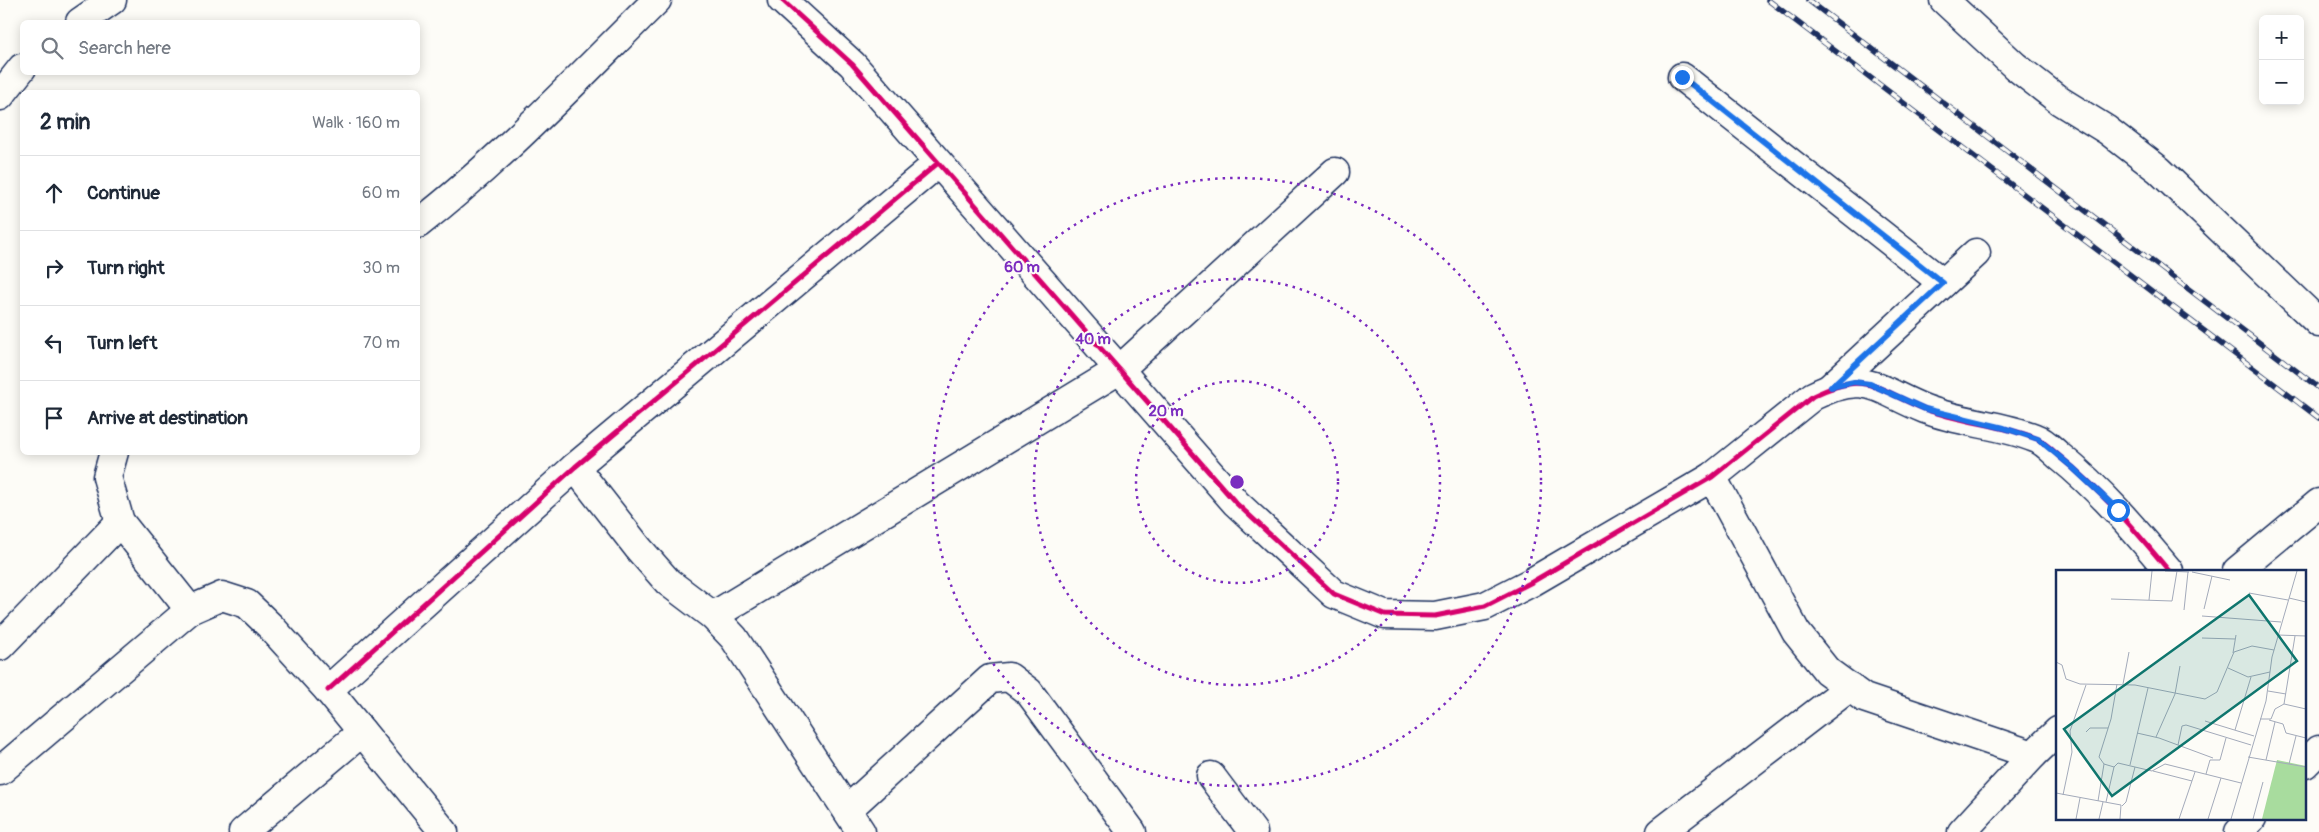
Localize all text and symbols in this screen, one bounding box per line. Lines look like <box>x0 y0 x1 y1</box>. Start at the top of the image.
map controls <box>2259 15 2304 105</box>
button: + <box>2259 15 2304 60</box>
search box <box>20 20 420 75</box>
icon: search <box>38 34 66 62</box>
text: Search here <box>78 36 171 60</box>
button: − <box>2259 60 2304 105</box>
route end <box>1671 66 1694 89</box>
text: 2 min <box>40 109 90 136</box>
text: Walk · 160 m <box>312 113 400 133</box>
icon: ahead <box>40 179 68 207</box>
text: Continue <box>87 181 160 205</box>
text: 60 m <box>362 183 400 203</box>
icon: right <box>40 254 68 282</box>
text: Turn right <box>87 256 165 280</box>
text: 30 m <box>362 258 400 278</box>
text: 60 m <box>1004 258 1040 277</box>
icon: left <box>40 329 68 357</box>
text: 40 m <box>1075 330 1111 349</box>
text: Turn left <box>87 331 157 355</box>
text: 70 m <box>363 333 400 353</box>
text: 20 m <box>1148 402 1184 421</box>
icon: arrive <box>40 404 68 432</box>
text: Arrive at destination <box>87 406 248 430</box>
centre of rings <box>1228 473 1246 491</box>
route start <box>2107 499 2130 522</box>
inset map <box>2056 570 2306 820</box>

